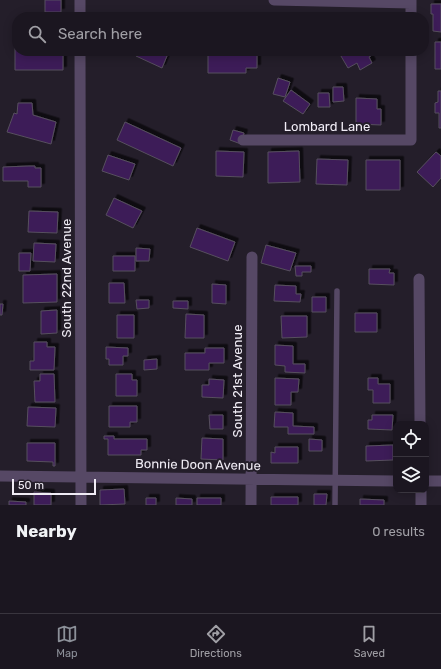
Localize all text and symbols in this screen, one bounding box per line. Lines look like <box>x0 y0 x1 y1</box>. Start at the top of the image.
search box <box>12 12 429 56</box>
icon: search <box>26 23 48 45</box>
text: Search here <box>58 25 142 43</box>
street label: Lombard Lane <box>284 119 370 134</box>
street label: South 22nd Avenue <box>59 219 74 337</box>
street label: South 21st Avenue <box>230 325 245 437</box>
map controls <box>393 421 429 493</box>
button: locate <box>393 421 429 457</box>
street label: Bonnie Doon Avenue <box>135 456 261 473</box>
button: layers <box>393 457 429 493</box>
scale bar <box>12 477 96 496</box>
text: 50 m <box>18 479 44 492</box>
text: Nearby <box>16 521 77 541</box>
text: 0 results <box>372 524 425 539</box>
tab: Map <box>56 623 78 660</box>
tab: Directions <box>190 623 242 660</box>
tab: Saved <box>354 623 385 660</box>

